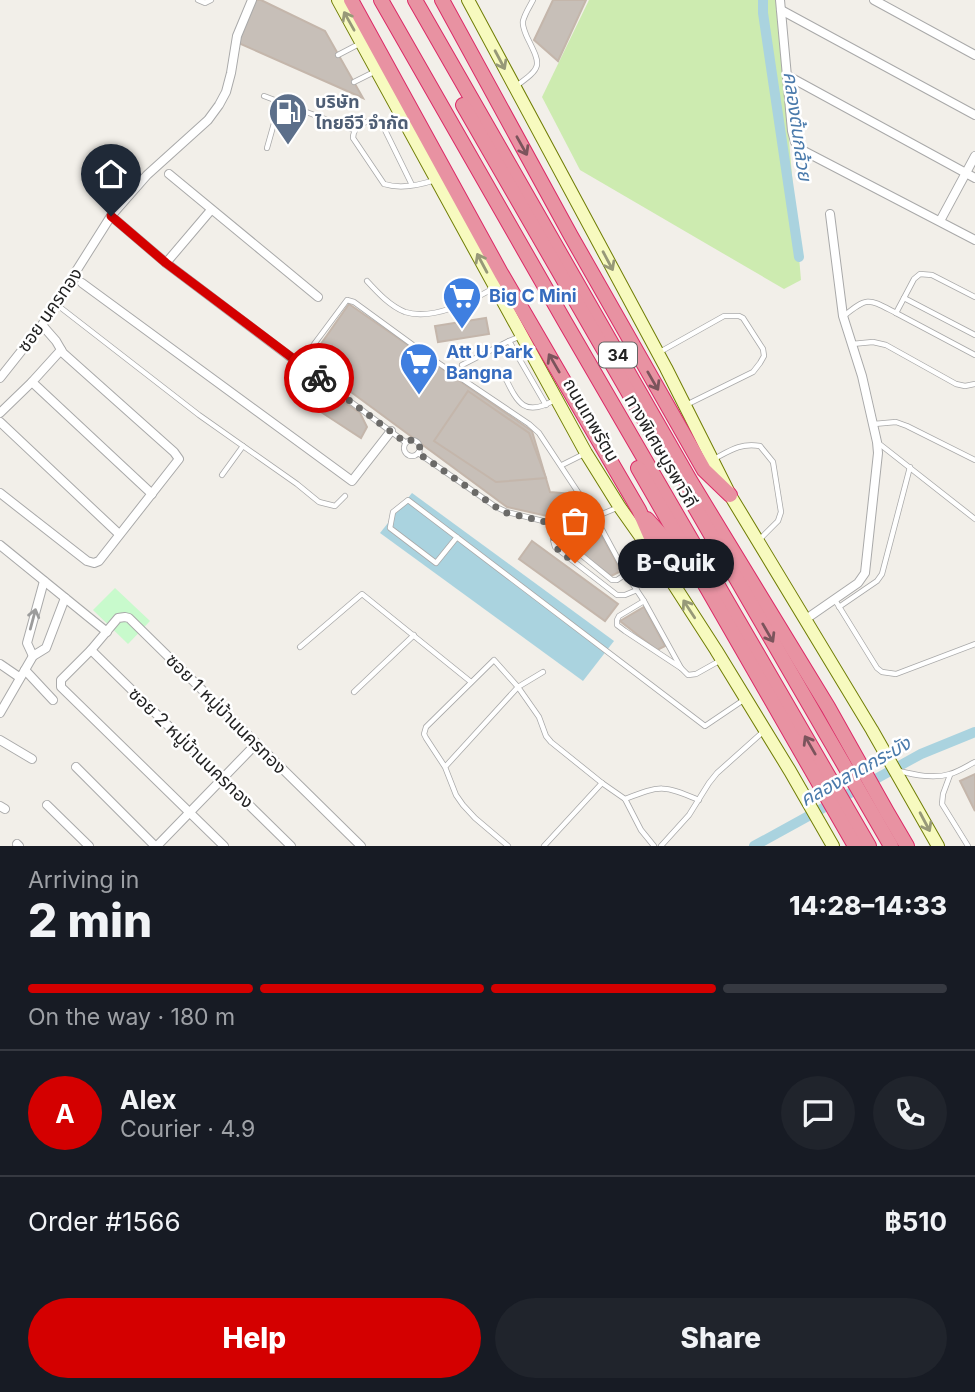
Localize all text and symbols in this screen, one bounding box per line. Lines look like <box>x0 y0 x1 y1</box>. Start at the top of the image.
one-way arrow <box>342 11 356 31</box>
one-way arrow <box>494 49 507 70</box>
water label: คลองต้นกล้วย <box>778 70 817 184</box>
fuel station icon: บริษัท ไทยอีวี จำกัด <box>267 91 309 146</box>
place label: บริษัท ไทยอีวี จำกัด <box>315 91 409 133</box>
one-way arrow <box>516 135 529 156</box>
pin <box>81 144 141 216</box>
icon: home <box>92 155 130 193</box>
one-way arrow <box>601 250 615 270</box>
one-way arrow <box>474 253 488 274</box>
street label: ซอย นครทอง <box>13 264 86 356</box>
supermarket icon: Big C Mini <box>441 275 483 330</box>
place label: Big C Mini <box>489 285 577 306</box>
supermarket icon: Att U Park Bangna <box>398 341 440 396</box>
place label: Att U Park Bangna <box>446 341 534 383</box>
road number: 34 <box>599 342 637 368</box>
courier <box>284 343 354 413</box>
one-way arrow <box>546 354 560 374</box>
icon: bike <box>300 359 338 397</box>
one-way arrow <box>646 370 660 390</box>
street label: ถนนเทพรัตน <box>559 374 624 465</box>
street label: ทางพิเศษบูรพาวิถี <box>619 390 702 512</box>
pin <box>545 491 605 563</box>
icon: bag <box>556 502 594 540</box>
callout: B-Quik <box>617 538 732 588</box>
text: B-Quik <box>637 549 715 577</box>
one-way arrow <box>682 600 697 619</box>
one-way arrow <box>27 608 40 630</box>
one-way arrow <box>761 622 775 642</box>
street label: ซอย 1 หมู่บ้านนครทอง <box>161 649 291 779</box>
street label: ซอย 2 หมู่บ้านนครทอง <box>123 683 258 814</box>
water label: คลองลาดกระบัง <box>796 731 915 811</box>
one-way arrow <box>803 735 817 755</box>
one-way arrow <box>918 811 932 831</box>
text: Arriving in <box>28 866 139 894</box>
text: 14:28–14:33 <box>789 890 947 921</box>
text: 2 min <box>28 892 152 948</box>
text: On the way · 180 m <box>28 1003 235 1031</box>
button: chat <box>781 1076 855 1150</box>
button: phone <box>873 1076 947 1150</box>
text: Alex <box>120 1084 177 1115</box>
text: A <box>55 1098 75 1129</box>
text: Courier · 4.9 <box>120 1115 255 1143</box>
text: Order #1566 <box>28 1206 181 1237</box>
text: ฿510 <box>884 1206 947 1237</box>
button: Help <box>28 1298 481 1378</box>
button: Share <box>495 1298 947 1378</box>

